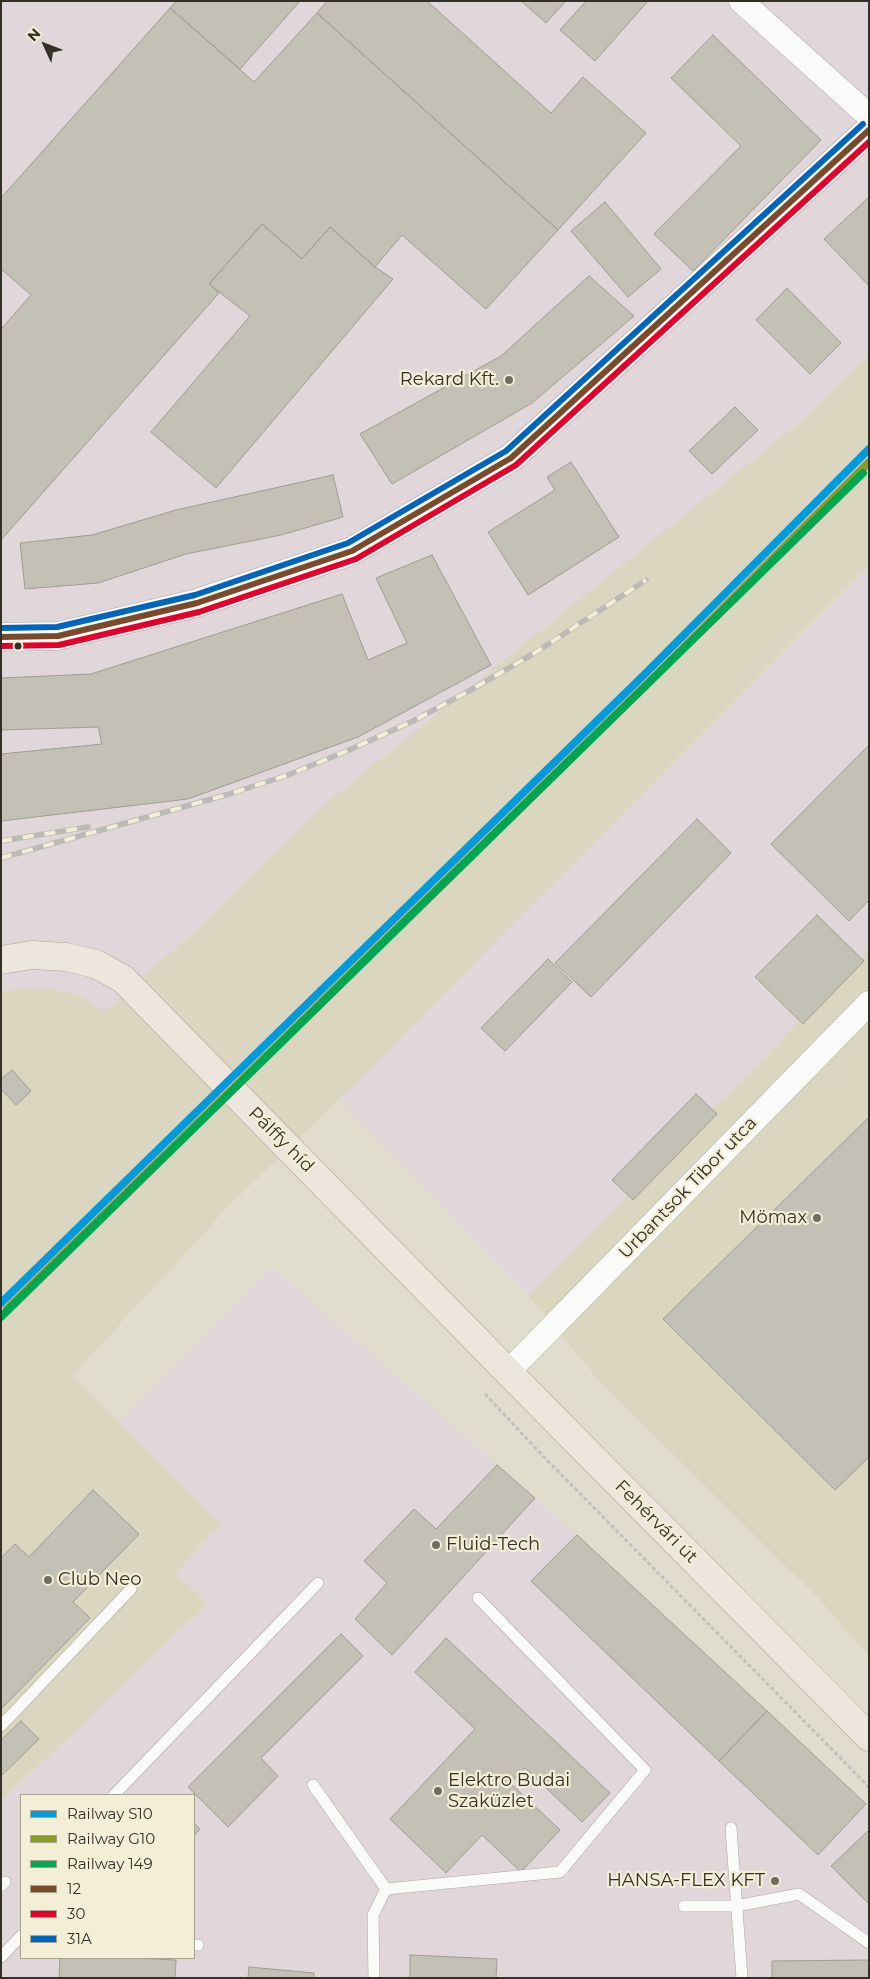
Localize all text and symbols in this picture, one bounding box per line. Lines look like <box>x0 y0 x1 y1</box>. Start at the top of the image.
north arrow <box>20 20 70 70</box>
text: N <box>24 24 44 45</box>
place label: Rekard Kft. <box>400 369 499 391</box>
marker: Rekard Kft. <box>503 374 515 386</box>
unlabelled marker <box>13 641 23 651</box>
street label: Pálffy híd <box>244 1103 318 1177</box>
street label: Urbantsok Tibor utca <box>614 1112 762 1264</box>
place label: Mömax <box>739 1207 807 1229</box>
marker: Mömax <box>811 1212 823 1224</box>
street label: Fehérvári út <box>610 1476 702 1568</box>
place label: Fluid-Tech <box>446 1534 540 1556</box>
marker: Fluid-Tech <box>430 1539 442 1551</box>
place label: Club Neo <box>58 1569 141 1591</box>
marker: Club Neo <box>42 1574 54 1586</box>
place label: Elektro Budai Szaküzlet <box>448 1770 570 1812</box>
marker: Elektro Budai Szaküzlet <box>432 1785 444 1797</box>
legend <box>20 1794 195 1959</box>
text: Railway S10 <box>67 1804 153 1823</box>
text: Railway G10 <box>67 1829 155 1848</box>
text: Railway 149 <box>67 1854 153 1873</box>
place label: HANSA-FLEX KFT <box>607 1870 765 1892</box>
marker: HANSA-FLEX KFT <box>769 1875 781 1887</box>
text: 12 <box>67 1879 81 1898</box>
text: 30 <box>67 1904 85 1923</box>
text: 31A <box>67 1929 92 1948</box>

